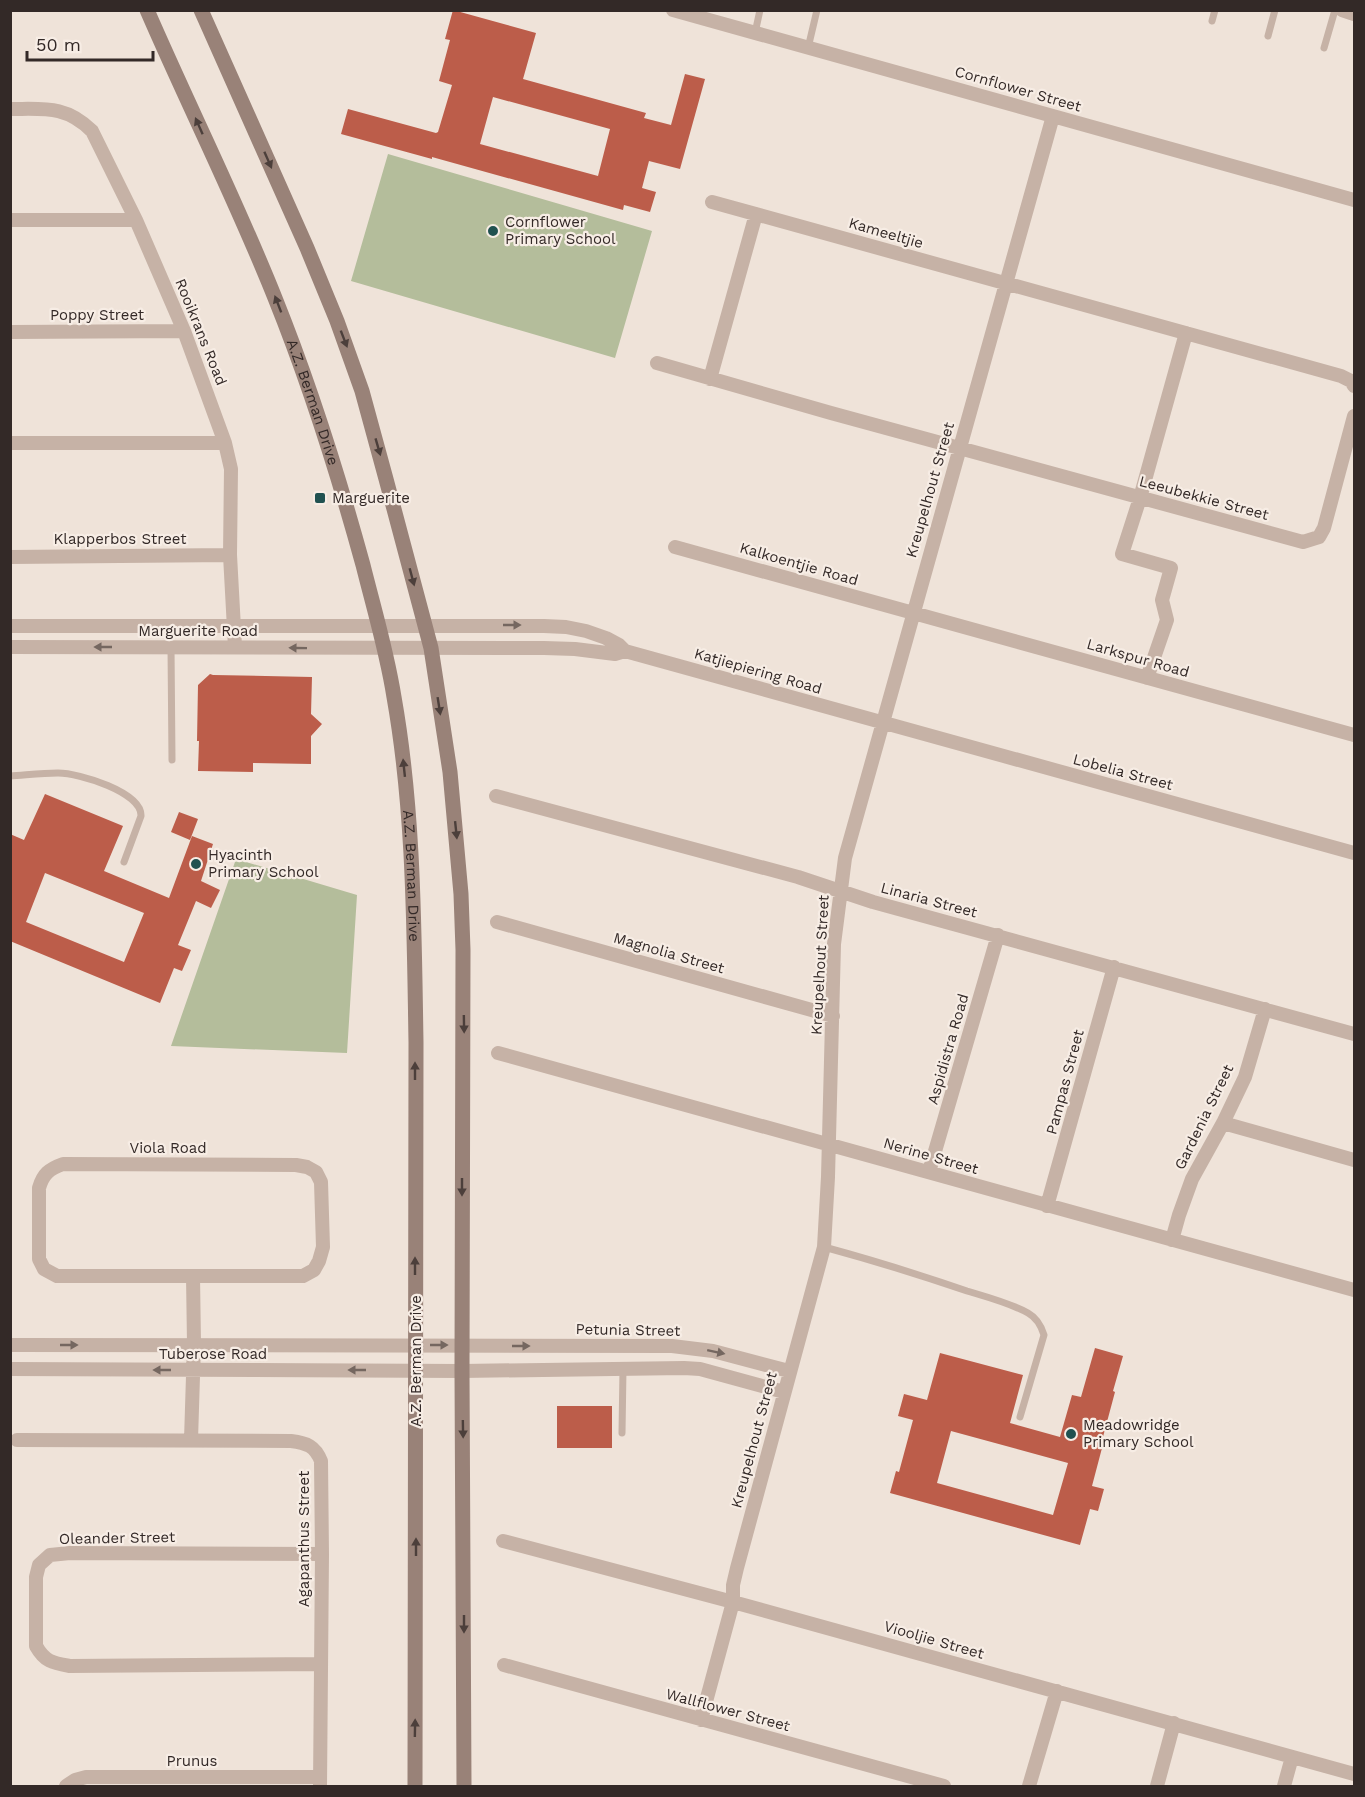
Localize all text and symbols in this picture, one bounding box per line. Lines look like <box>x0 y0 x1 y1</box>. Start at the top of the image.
scale bar <box>27 24 153 62</box>
text: 50 m <box>36 34 81 55</box>
street label: Cornflower Street <box>953 62 1084 116</box>
one-way arrow <box>195 117 204 134</box>
one-way arrow <box>263 151 272 168</box>
place label: Cornflower Primary School <box>505 213 616 248</box>
street label: Kameeltjie <box>847 214 925 252</box>
marker: Cornflower Primary School <box>486 224 500 238</box>
street label: Rooikrans Road <box>171 276 231 388</box>
one-way arrow <box>272 295 282 313</box>
street label: Poppy Street <box>50 306 145 324</box>
one-way arrow <box>340 330 349 348</box>
street label: A.Z. Berman Drive <box>283 337 342 467</box>
street label: Kreupelhout Street <box>902 419 958 560</box>
one-way arrow <box>373 438 383 457</box>
street label: Leeubekkie Street <box>1137 472 1271 524</box>
place label: Marguerite <box>332 489 410 507</box>
marker: Marguerite <box>313 491 327 505</box>
street label: Klapperbos Street <box>53 530 187 548</box>
street label: Kalkoentjie Road <box>738 538 860 590</box>
one-way arrow <box>408 569 417 587</box>
one-way arrow <box>503 620 522 630</box>
street label: Marguerite Road <box>138 622 258 640</box>
street label: Larkspur Road <box>1085 635 1191 681</box>
one-way arrow <box>94 642 113 652</box>
one-way arrow <box>289 643 308 653</box>
street label: Katjiepiering Road <box>692 644 824 698</box>
one-way arrow <box>435 697 444 716</box>
street label: Lobelia Street <box>1071 750 1176 794</box>
one-way arrow <box>399 758 409 777</box>
street label: A.Z. Berman Drive <box>399 809 423 942</box>
one-way arrow <box>451 820 460 839</box>
place label: Hyacinth Primary School <box>208 846 319 881</box>
marker: Hyacinth Primary School <box>189 857 203 871</box>
street label: Linaria Street <box>879 878 980 922</box>
street label: Kreupelhout Street <box>807 894 833 1036</box>
street label: Magnolia Street <box>612 929 727 978</box>
street label: Aspidistra Road <box>924 991 972 1107</box>
one-way arrow <box>459 1015 469 1034</box>
street label: Pampas Street <box>1042 1027 1088 1136</box>
one-way arrow <box>411 1061 420 1080</box>
street label: Gardenia Street <box>1171 1061 1238 1173</box>
street label: Nerine Street <box>881 1134 981 1178</box>
street label: Viola Road <box>129 1139 207 1157</box>
one-way arrow <box>457 1177 467 1196</box>
one-way arrow <box>410 1256 420 1275</box>
street label: A.Z. Berman Drive <box>407 1295 425 1427</box>
street label: Petunia Street <box>576 1320 681 1340</box>
one-way arrow <box>59 1340 78 1350</box>
one-way arrow <box>429 1340 448 1350</box>
one-way arrow <box>512 1341 531 1351</box>
street label: Tuberose Road <box>159 1345 267 1363</box>
one-way arrow <box>706 1347 725 1357</box>
one-way arrow <box>153 1365 172 1375</box>
one-way arrow <box>348 1365 367 1375</box>
street label: Kreupelhout Street <box>727 1369 781 1510</box>
place label: Meadowridge Primary School <box>1083 1416 1194 1451</box>
one-way arrow <box>458 1420 468 1439</box>
marker: Meadowridge Primary School <box>1064 1427 1078 1441</box>
street label: Agapanthus Street <box>295 1470 313 1607</box>
street label: Oleander Street <box>59 1528 176 1548</box>
one-way arrow <box>411 1538 421 1557</box>
one-way arrow <box>459 1615 469 1634</box>
street label: Viooljie Street <box>882 1617 987 1663</box>
street label: Wallflower Street <box>664 1685 793 1735</box>
one-way arrow <box>410 1719 420 1738</box>
street label: Prunus <box>167 1752 218 1770</box>

